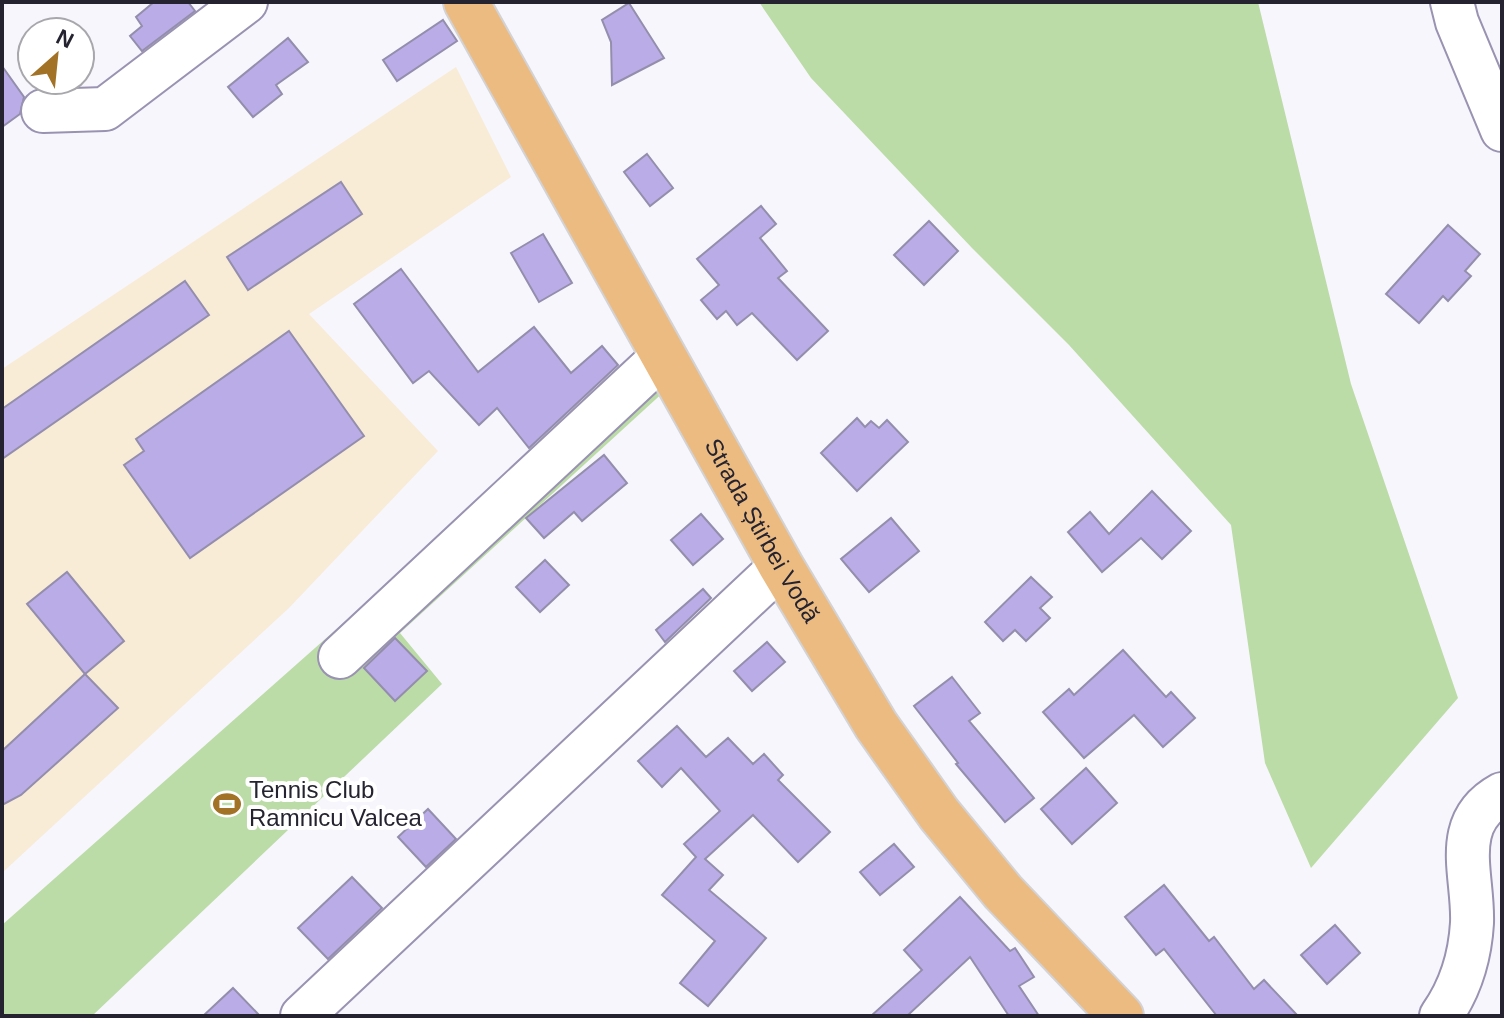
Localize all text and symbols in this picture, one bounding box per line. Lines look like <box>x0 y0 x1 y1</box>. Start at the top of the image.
north arrow <box>16 16 96 96</box>
text: N <box>52 24 78 53</box>
street label: Strada Știrbei Vodă <box>700 434 826 628</box>
place label: Tennis Club Ramnicu Valcea <box>249 776 423 831</box>
sports icon: Tennis Club Ramnicu Valcea <box>212 789 242 819</box>

